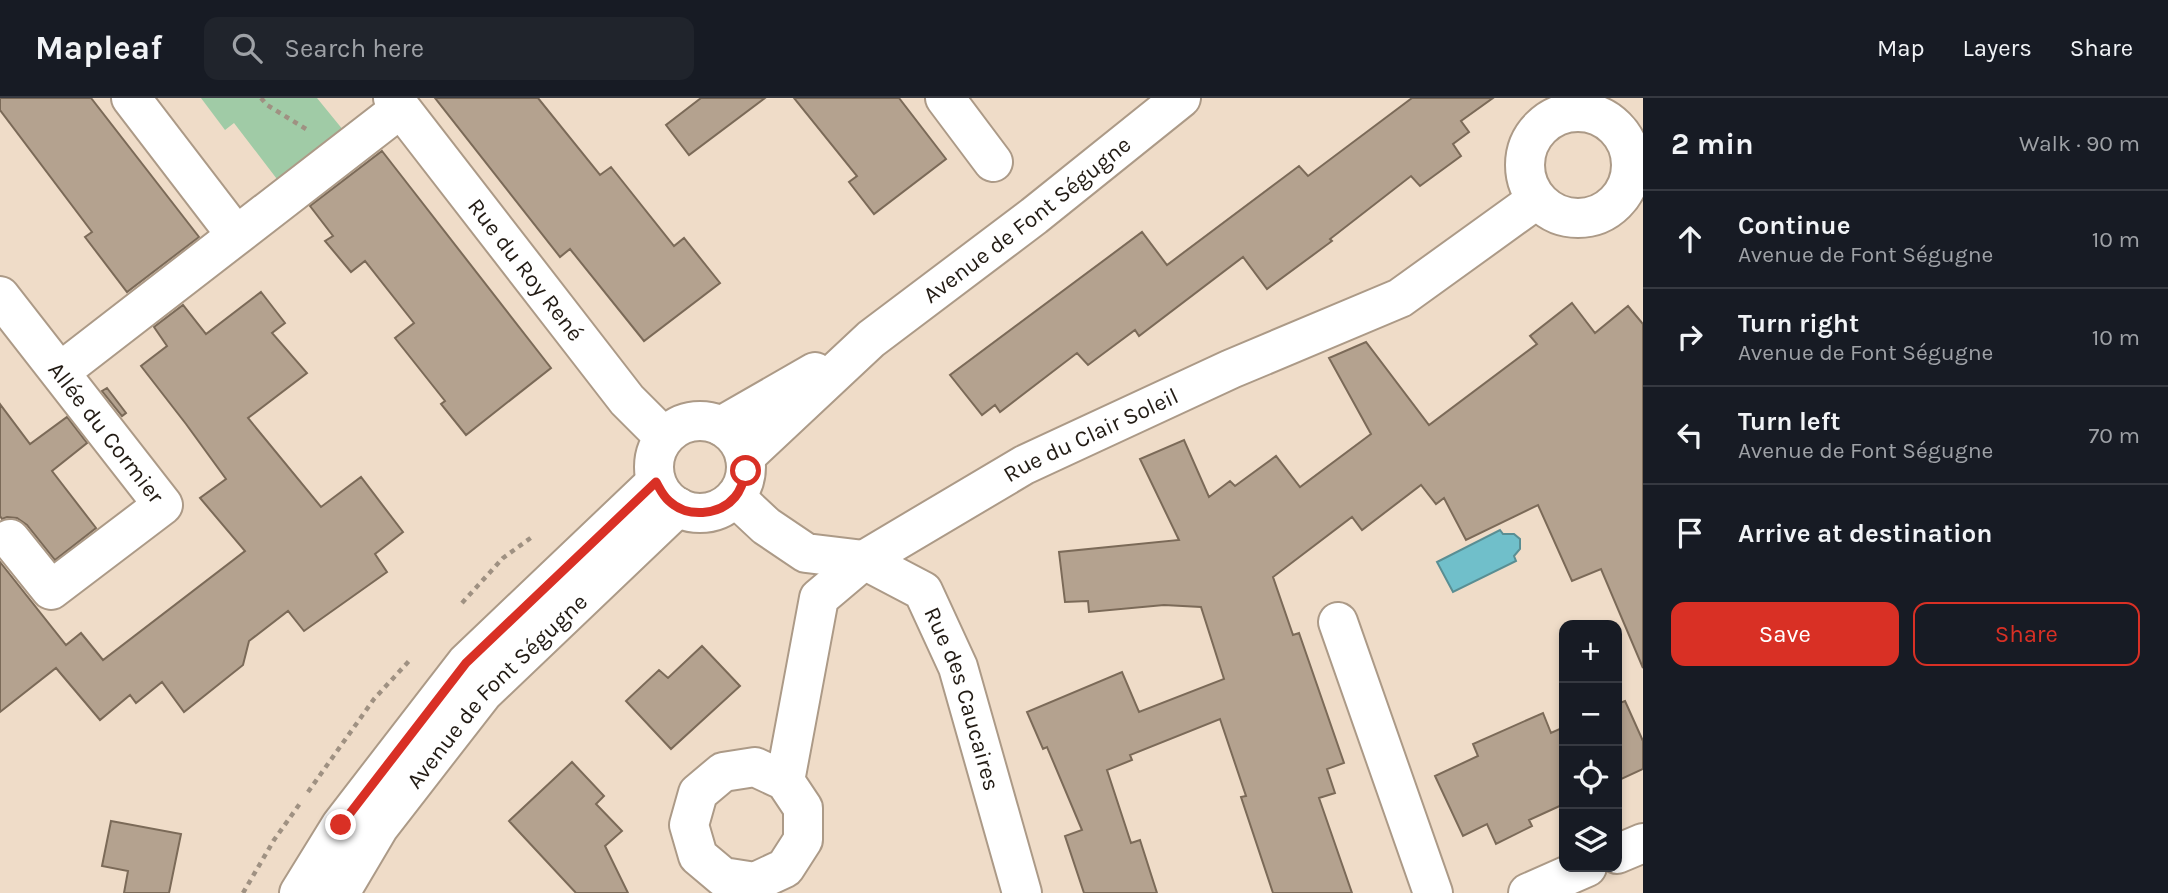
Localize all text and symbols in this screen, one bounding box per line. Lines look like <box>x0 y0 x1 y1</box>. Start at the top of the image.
search box <box>204 17 694 80</box>
text: Mapleaf <box>35 29 162 67</box>
icon: search <box>228 29 266 67</box>
text: Search here <box>284 33 424 64</box>
text: Map <box>1877 34 1925 62</box>
text: Layers <box>1963 34 2032 62</box>
text: Share <box>2070 34 2133 62</box>
text: 2 min <box>1671 126 1754 162</box>
text: Walk · 90 m <box>2019 130 2140 157</box>
street label: Avenue de Font Ségugne <box>918 131 1136 309</box>
street label: Rue du Roy René <box>462 193 589 346</box>
text: Continue <box>1738 210 1850 241</box>
icon: ahead <box>1671 220 1709 258</box>
text: 10 m <box>2092 226 2140 253</box>
text: Avenue de Font Ségugne <box>1738 241 1993 268</box>
text: Turn right <box>1738 308 1859 339</box>
icon: right <box>1671 318 1709 356</box>
text: 10 m <box>2092 324 2140 351</box>
text: Avenue de Font Ségugne <box>1738 339 1993 366</box>
street label: Allée du Cormier <box>43 357 170 509</box>
street label: Rue du Clair Soleil <box>999 382 1183 488</box>
text: Turn left <box>1738 406 1840 437</box>
icon: left <box>1671 416 1709 454</box>
text: 70 m <box>2089 422 2140 449</box>
text: Avenue de Font Ségugne <box>1738 437 1993 464</box>
route start <box>730 455 761 486</box>
icon: arrive <box>1671 514 1709 552</box>
text: Arrive at destination <box>1738 518 1992 549</box>
street label: Avenue de Font Ségugne <box>401 588 593 794</box>
button: Save <box>1671 602 1899 666</box>
button: Share <box>1913 602 2140 666</box>
street label: Rue des Caucaires <box>918 603 1005 794</box>
map controls <box>1559 620 1622 872</box>
button: + <box>1559 620 1622 683</box>
button: − <box>1559 683 1622 746</box>
button: locate <box>1559 746 1622 809</box>
route end <box>325 809 356 840</box>
button: layers <box>1559 809 1622 872</box>

